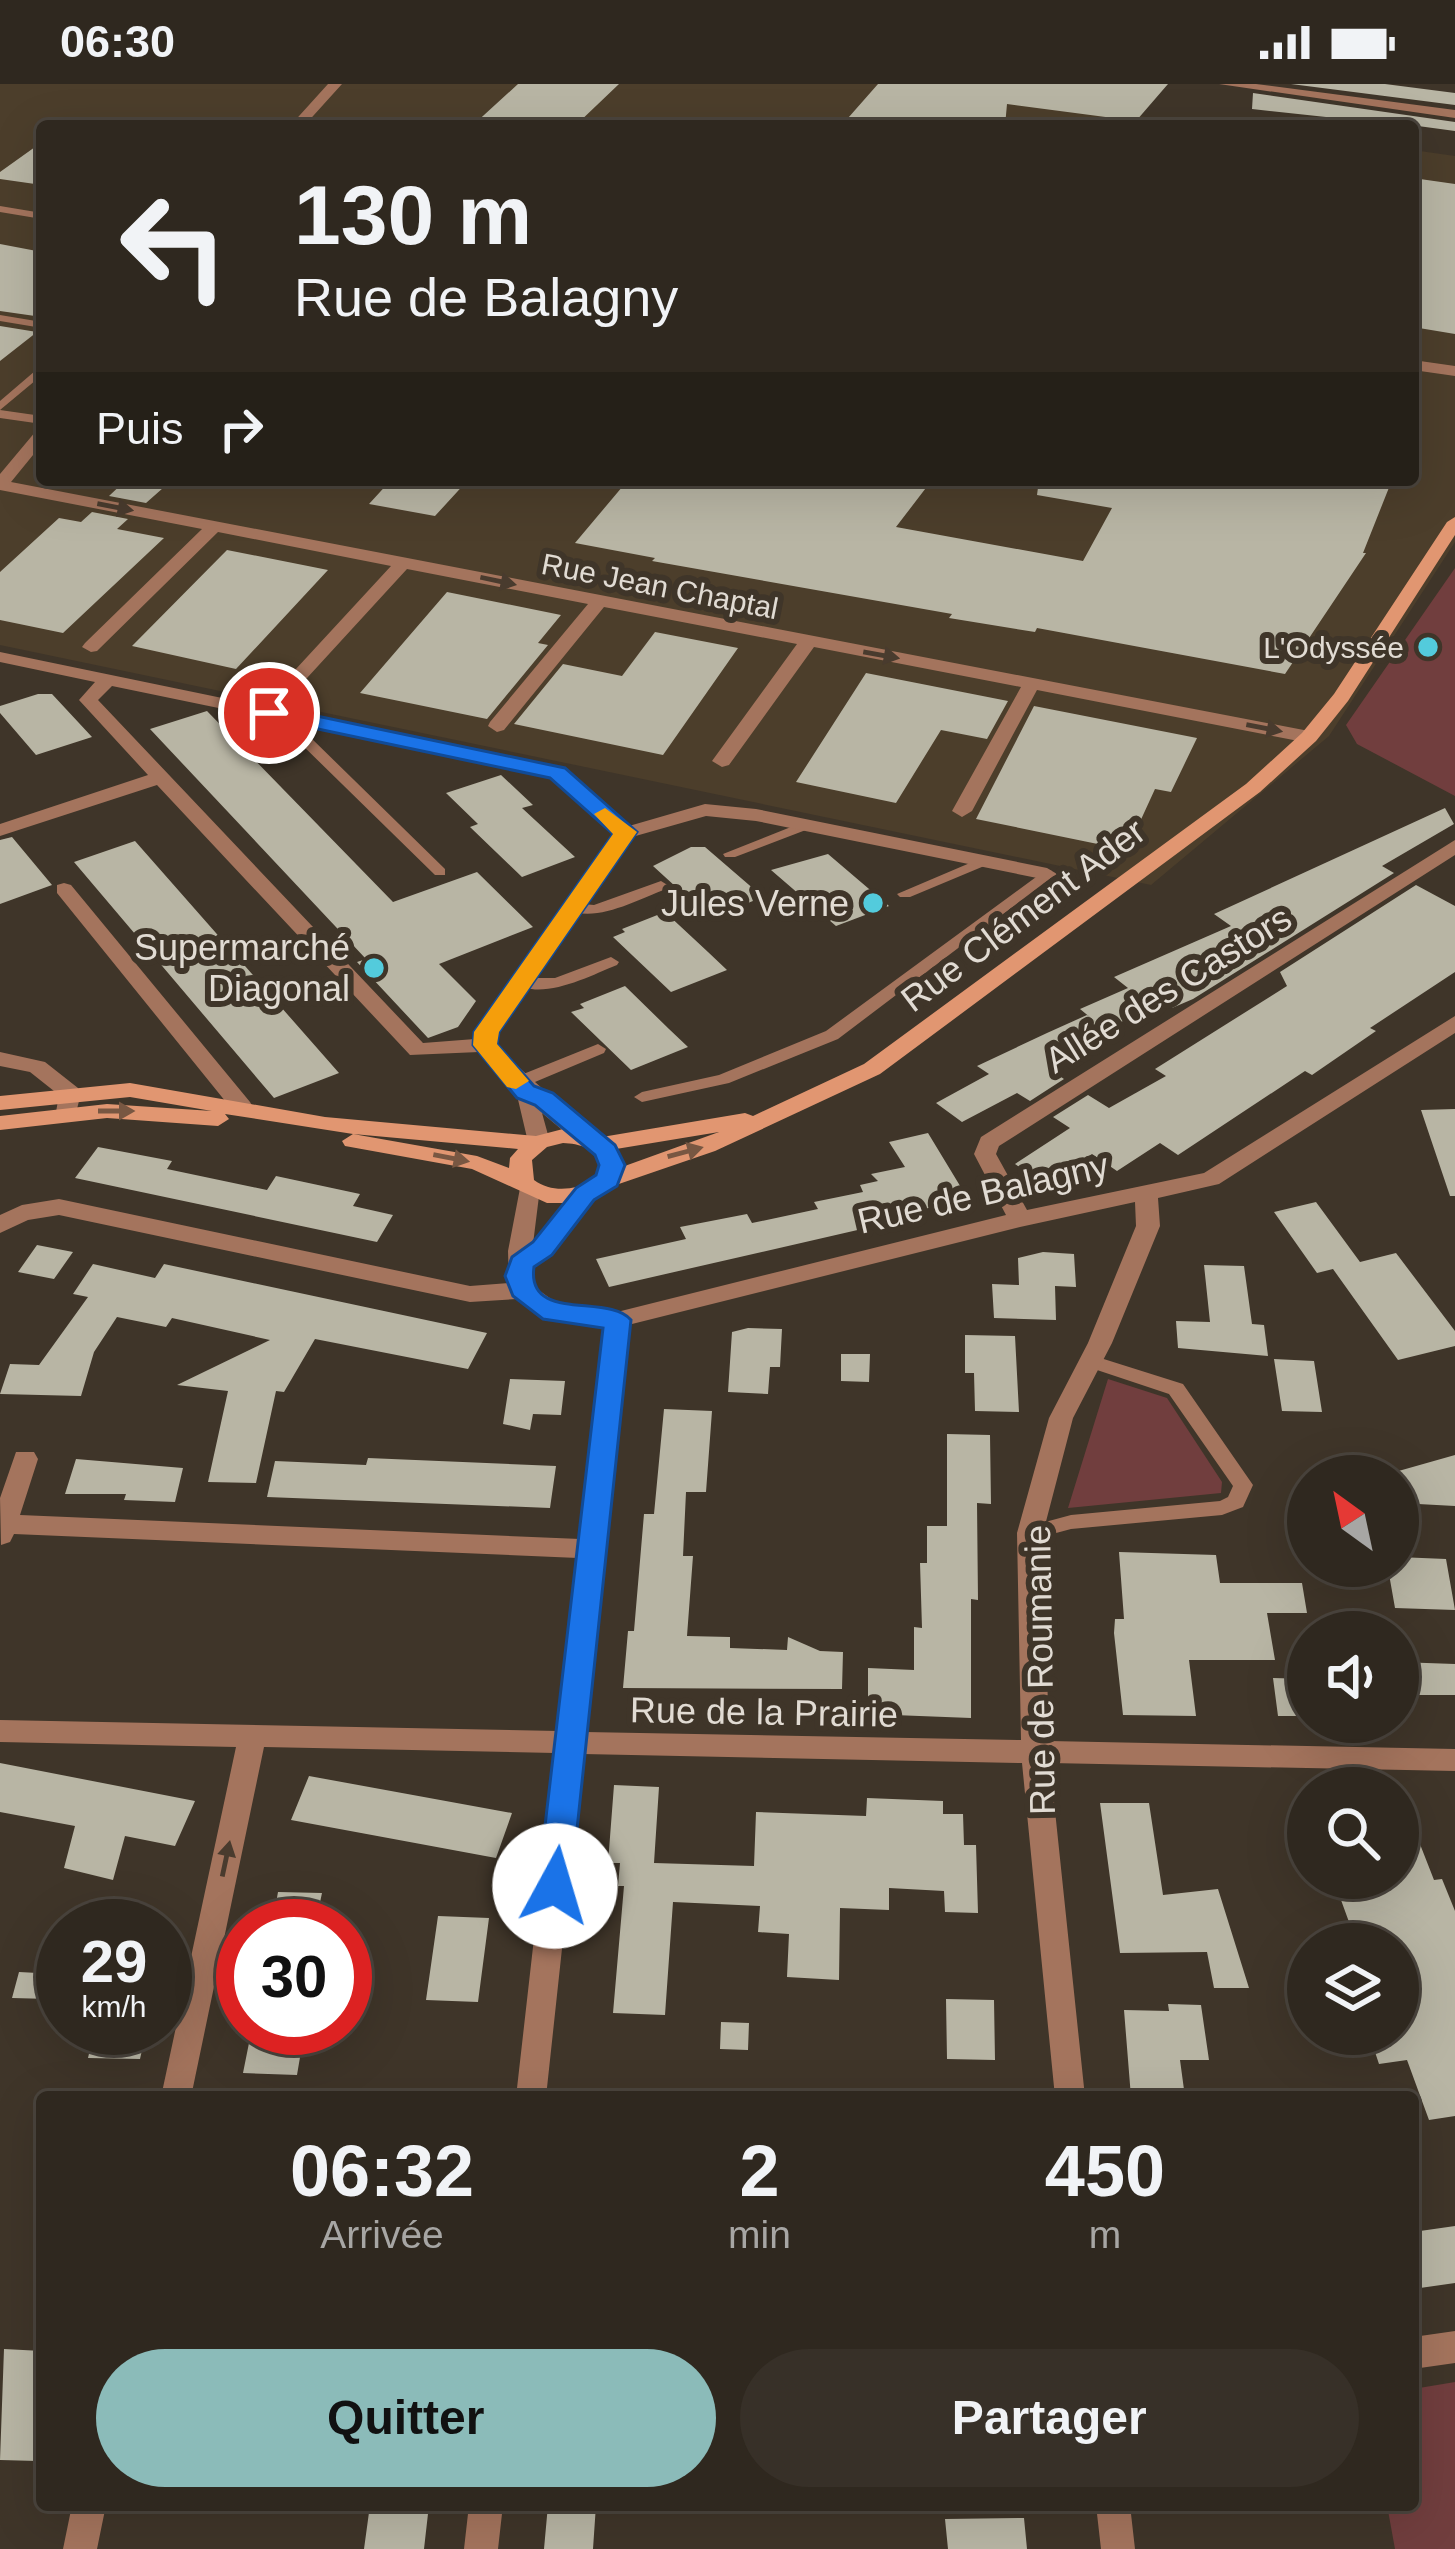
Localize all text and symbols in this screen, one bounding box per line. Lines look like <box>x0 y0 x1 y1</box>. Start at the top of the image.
text: 06:30 <box>60 16 175 67</box>
icon: left <box>96 168 252 324</box>
text: 130 m <box>294 168 532 262</box>
text: Rue de Balagny <box>294 267 678 327</box>
icon: right <box>208 396 274 462</box>
text: Puis <box>96 403 184 454</box>
one-way arrow <box>96 498 134 517</box>
street label: Rue Jean Chaptal <box>539 547 781 625</box>
one-way arrow <box>479 573 517 592</box>
place label: L'Odyssée <box>1263 631 1404 664</box>
marker: L'Odyssée <box>1415 634 1441 660</box>
one-way arrow <box>862 646 900 665</box>
pin <box>218 662 320 764</box>
icon: arrive <box>236 680 302 746</box>
one-way arrow <box>1245 719 1283 738</box>
street label: Rue Clément Ader <box>893 810 1153 1020</box>
place label: Jules Verne <box>661 883 849 924</box>
marker: Jules Verne <box>860 890 886 916</box>
street label: Allée des Castors <box>1038 897 1298 1081</box>
place label: Supermarché Diagonal <box>134 927 350 1009</box>
marker: Supermarché Diagonal <box>361 955 387 981</box>
one-way arrow <box>98 1101 136 1121</box>
one-way arrow <box>667 1142 704 1161</box>
street label: Rue de Balagny <box>854 1144 1112 1242</box>
one-way arrow <box>432 1149 470 1168</box>
north arrow <box>1287 1455 1419 1587</box>
map controls <box>1287 1455 1419 2055</box>
street label: Rue de Roumanie <box>1017 1525 1063 1815</box>
button: sound <box>1287 1611 1419 1743</box>
street label: Rue de la Prairie <box>630 1689 898 1735</box>
button: search <box>1287 1767 1419 1899</box>
position arrow <box>492 1823 618 1949</box>
one-way arrow <box>218 1840 237 1878</box>
speed limit sign: 30 <box>216 1899 372 2055</box>
button: layers <box>1287 1923 1419 2055</box>
text: 29 <box>81 1928 147 1995</box>
text: km/h <box>81 1990 147 2023</box>
text: 06:32 <box>290 2131 474 2211</box>
text: 2 <box>739 2131 780 2211</box>
text: 450 <box>1045 2131 1165 2211</box>
text: Arrivée <box>320 2213 444 2256</box>
text: min <box>728 2213 791 2256</box>
text: m <box>1089 2213 1121 2256</box>
button: Quitter <box>96 2349 716 2487</box>
button: Partager <box>740 2349 1359 2487</box>

